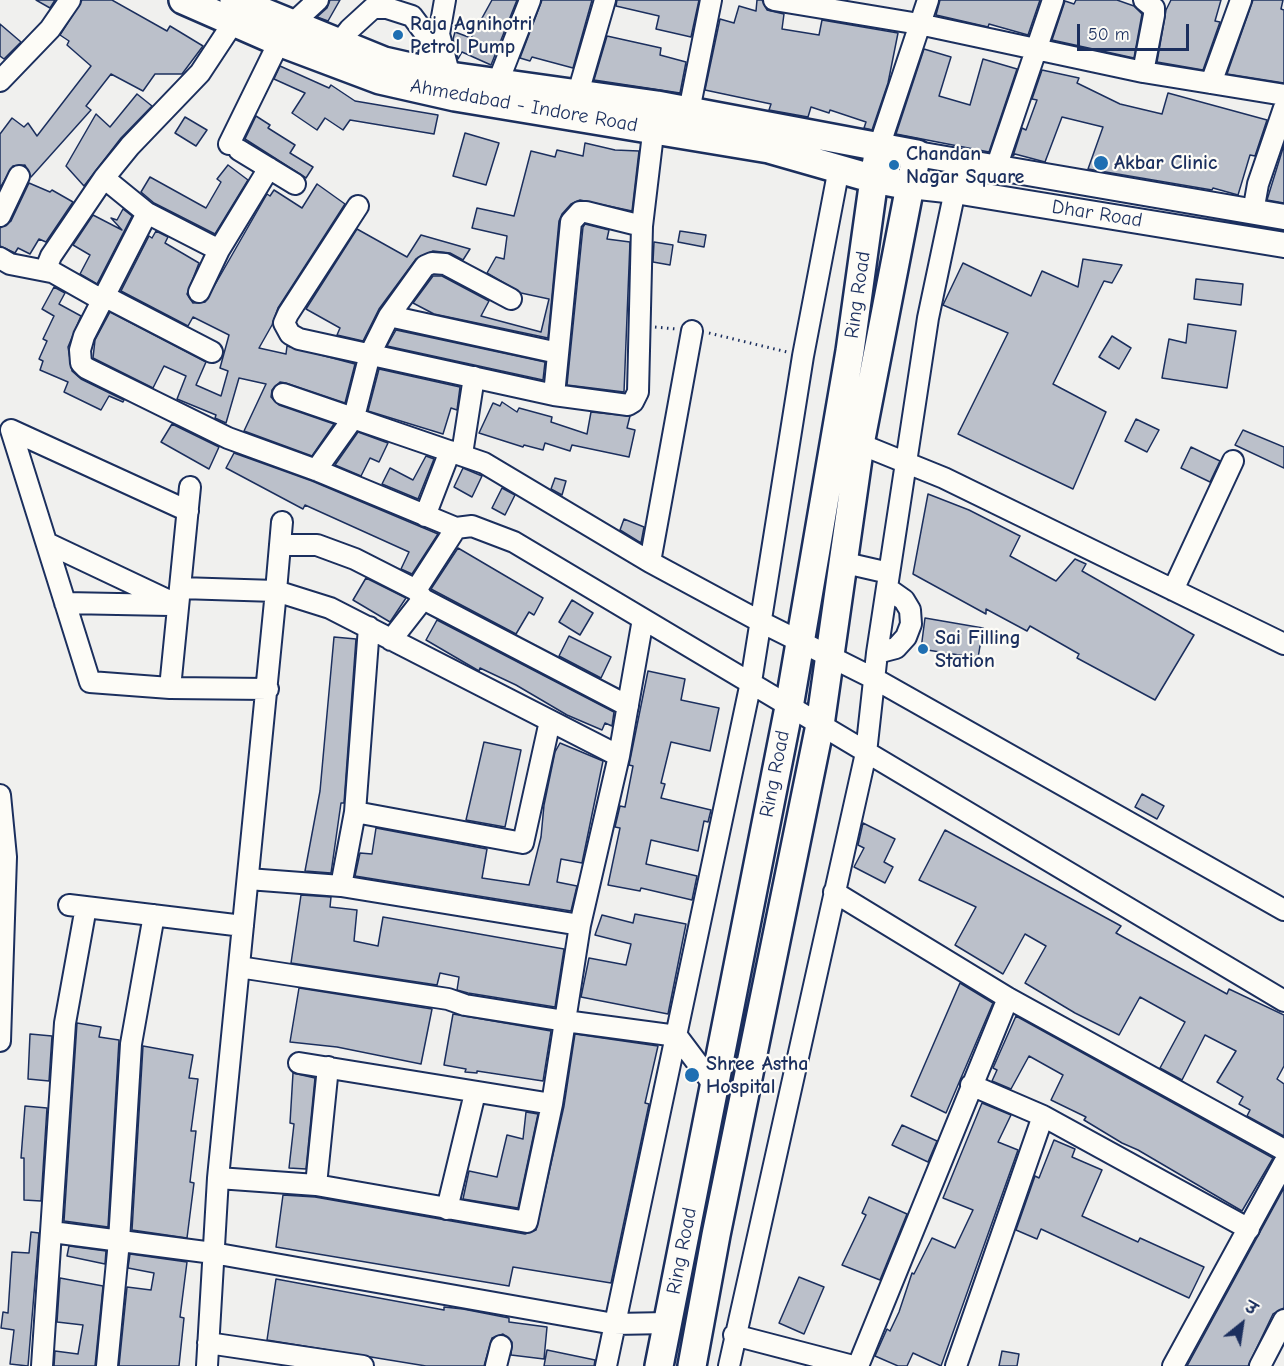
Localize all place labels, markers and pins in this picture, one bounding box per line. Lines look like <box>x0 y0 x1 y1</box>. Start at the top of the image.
place label: Raja Agnihotri Petrol Pump <box>410 12 532 59</box>
marker: Raja Agnihotri Petrol Pump <box>391 28 405 42</box>
place label: Chandan Nagar Square <box>906 142 1024 189</box>
place label: Akbar Clinic <box>1114 151 1217 175</box>
marker: Akbar Clinic <box>1092 154 1110 172</box>
marker: Chandan Nagar Square <box>887 158 901 172</box>
place label: Sai Filling Station <box>935 626 1021 673</box>
marker: Sai Filling Station <box>916 642 930 656</box>
place label: Shree Astha Hospital <box>706 1052 809 1099</box>
marker: Shree Astha Hospital <box>683 1066 701 1084</box>

